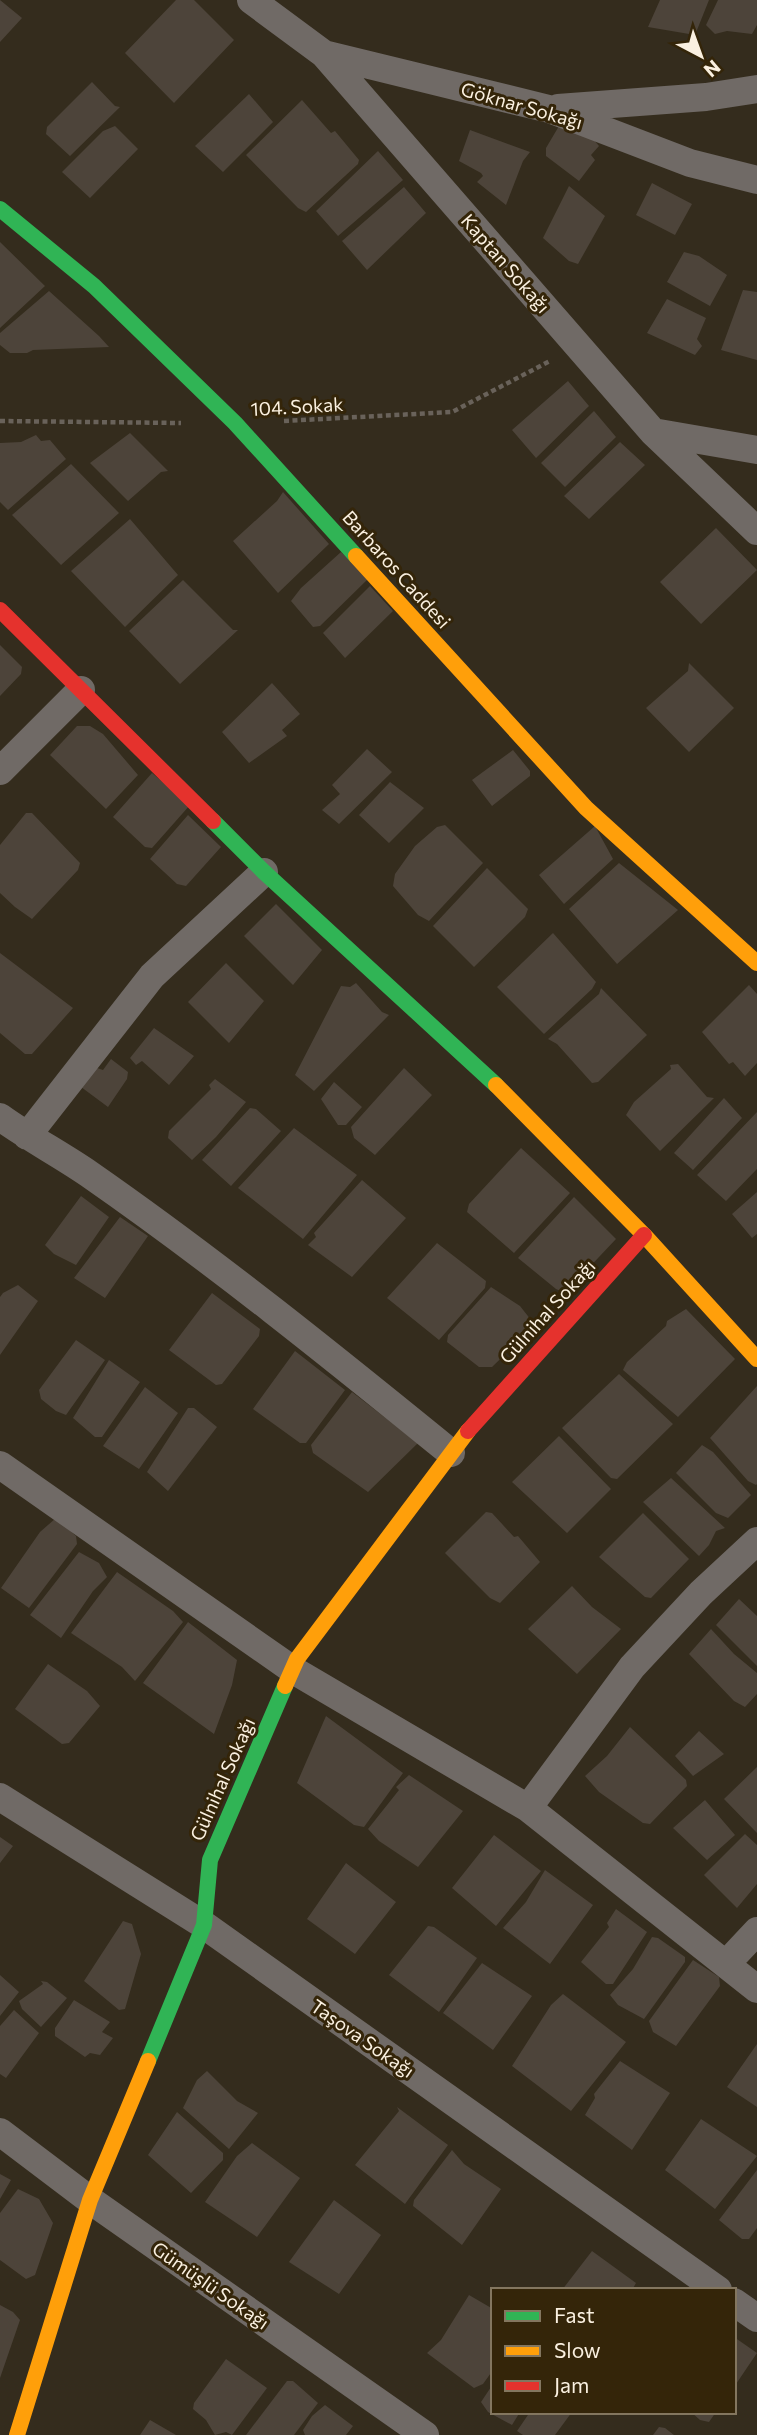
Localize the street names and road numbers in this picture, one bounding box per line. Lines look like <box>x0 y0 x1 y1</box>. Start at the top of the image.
street label: Göknar Sokağı <box>458 77 586 133</box>
street label: Kaptan Sokağı <box>457 209 555 317</box>
street label: 104. Sokak <box>250 392 344 420</box>
street label: Barbaros Caddesi <box>338 506 456 632</box>
street label: Gülnihal Sokağı <box>494 1254 600 1368</box>
street label: Gülnihal Sokağı <box>185 1714 259 1844</box>
street label: Taşova Sokağı <box>307 1994 419 2082</box>
street label: Gümüşlü Sokağı <box>148 2236 274 2334</box>

